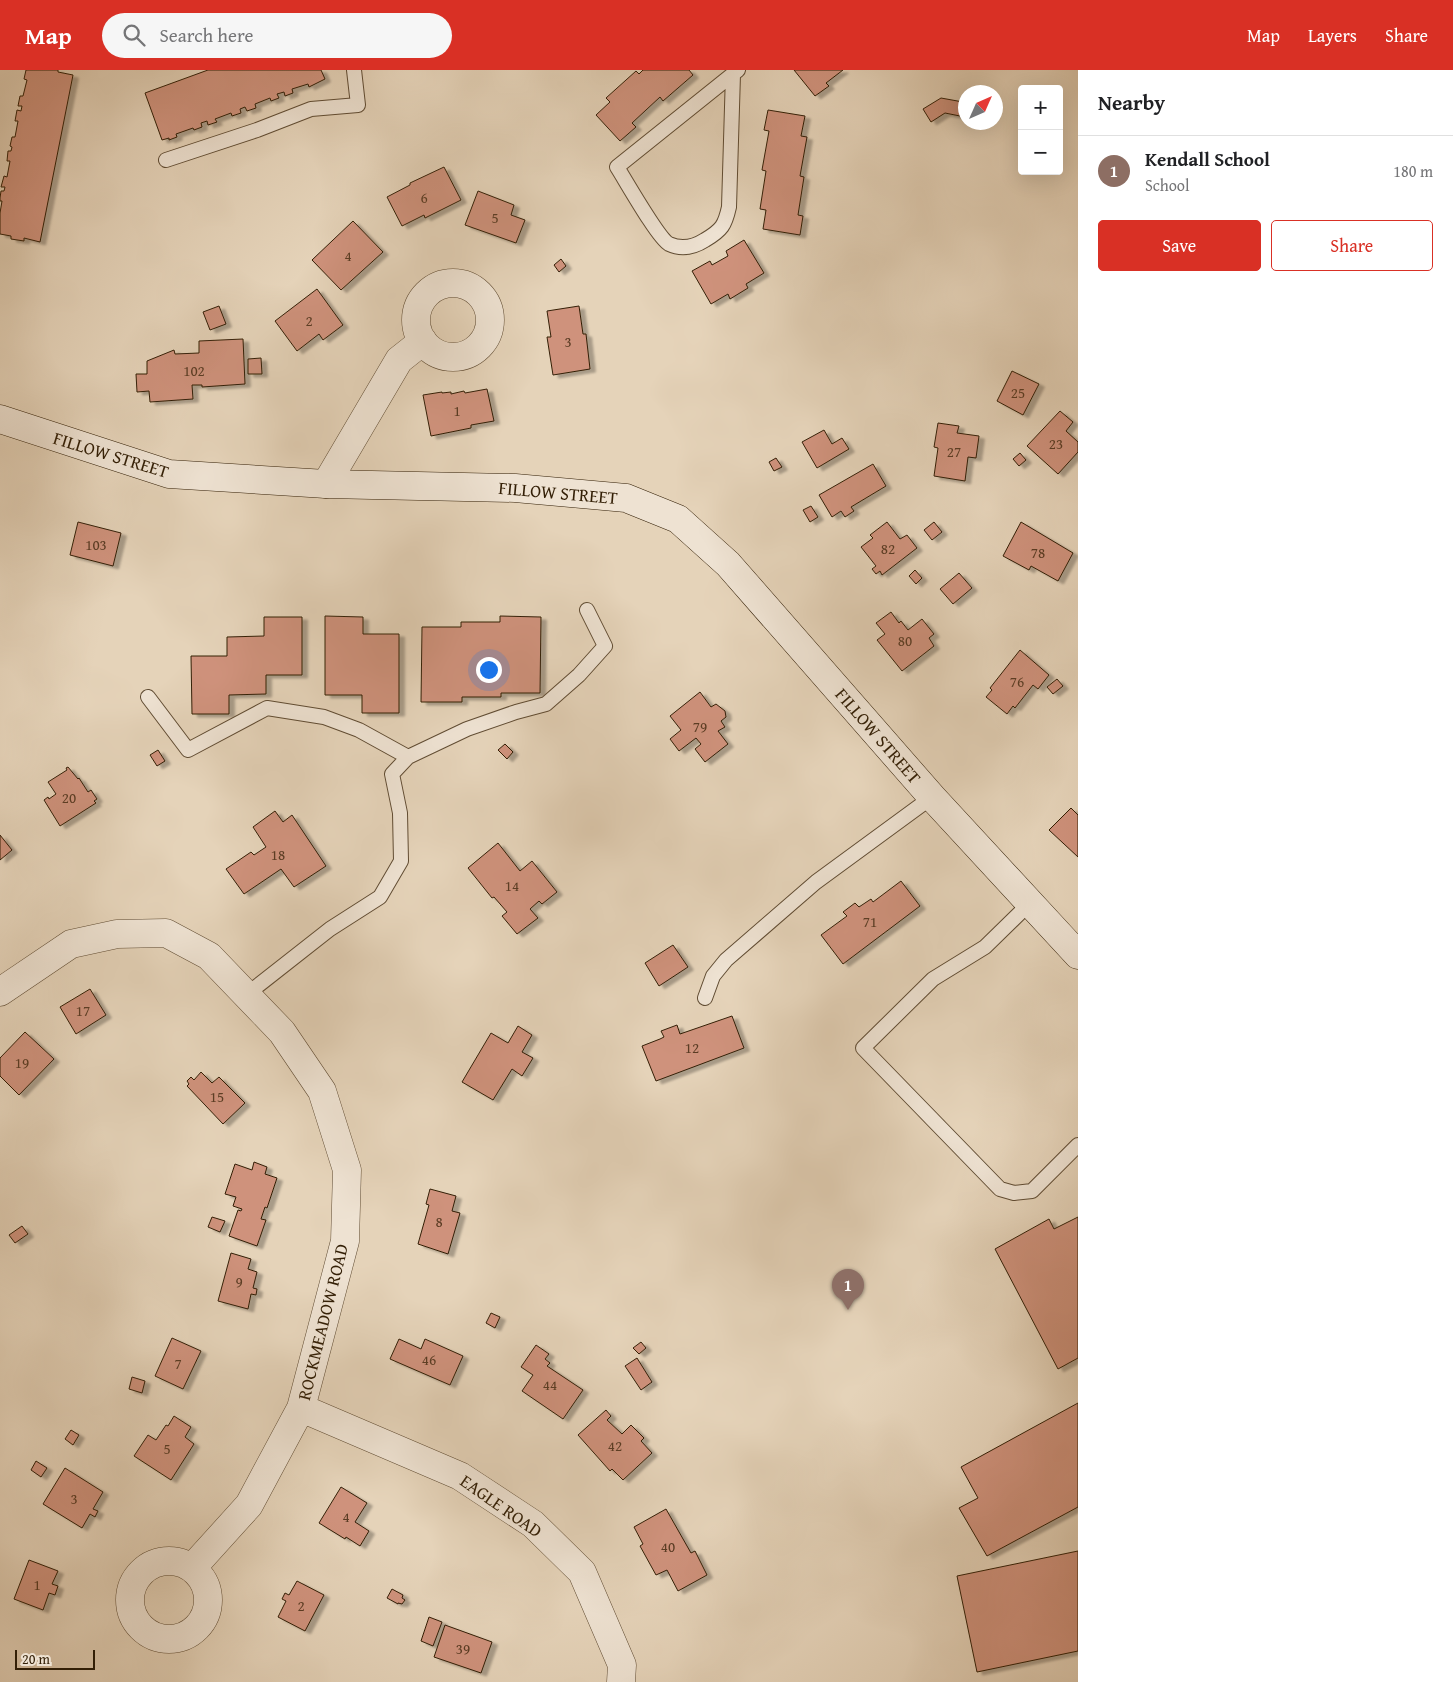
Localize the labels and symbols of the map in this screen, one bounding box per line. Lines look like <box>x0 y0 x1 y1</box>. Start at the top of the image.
north arrow <box>958 85 1003 130</box>
house number: 6 <box>420 187 428 208</box>
house number: 5 <box>491 207 499 228</box>
house number: 4 <box>344 245 352 266</box>
house number: 2 <box>305 310 313 331</box>
house number: 3 <box>564 331 572 352</box>
house number: 102 <box>183 360 205 381</box>
house number: 25 <box>1011 382 1025 403</box>
house number: 1 <box>453 400 461 421</box>
street label: FILLOW STREET <box>50 424 172 485</box>
house number: 23 <box>1049 433 1063 454</box>
house number: 27 <box>947 441 961 462</box>
street label: FILLOW STREET <box>497 474 619 511</box>
house number: 103 <box>85 534 107 555</box>
house number: 82 <box>881 538 895 559</box>
house number: 78 <box>1031 542 1045 563</box>
house number: 80 <box>898 630 912 651</box>
your location <box>476 657 502 683</box>
house number: 76 <box>1010 671 1024 692</box>
street label: FILLOW STREET <box>829 682 928 790</box>
house number: 79 <box>693 716 707 737</box>
house number: 20 <box>62 787 76 808</box>
house number: 18 <box>271 844 285 865</box>
house number: 14 <box>505 875 519 896</box>
house number: 71 <box>863 911 877 932</box>
house number: 17 <box>76 1000 90 1021</box>
house number: 12 <box>685 1037 699 1058</box>
house number: 19 <box>15 1052 29 1073</box>
house number: 15 <box>210 1086 224 1107</box>
house number: 8 <box>435 1211 443 1232</box>
street label: ROCKMEADOW ROAD <box>290 1241 355 1403</box>
pin: 1 <box>832 1269 864 1310</box>
house number: 9 <box>235 1271 243 1292</box>
house number: 46 <box>422 1349 436 1370</box>
house number: 7 <box>174 1353 182 1374</box>
house number: 44 <box>543 1374 557 1395</box>
house number: 42 <box>608 1435 622 1456</box>
house number: 5 <box>163 1438 171 1459</box>
street label: EAGLE ROAD <box>455 1467 548 1544</box>
house number: 3 <box>70 1488 78 1509</box>
house number: 4 <box>342 1506 350 1527</box>
house number: 40 <box>661 1536 675 1557</box>
house number: 1 <box>33 1574 41 1595</box>
house number: 2 <box>297 1595 305 1616</box>
house number: 39 <box>456 1638 470 1659</box>
scale bar <box>15 1647 95 1670</box>

